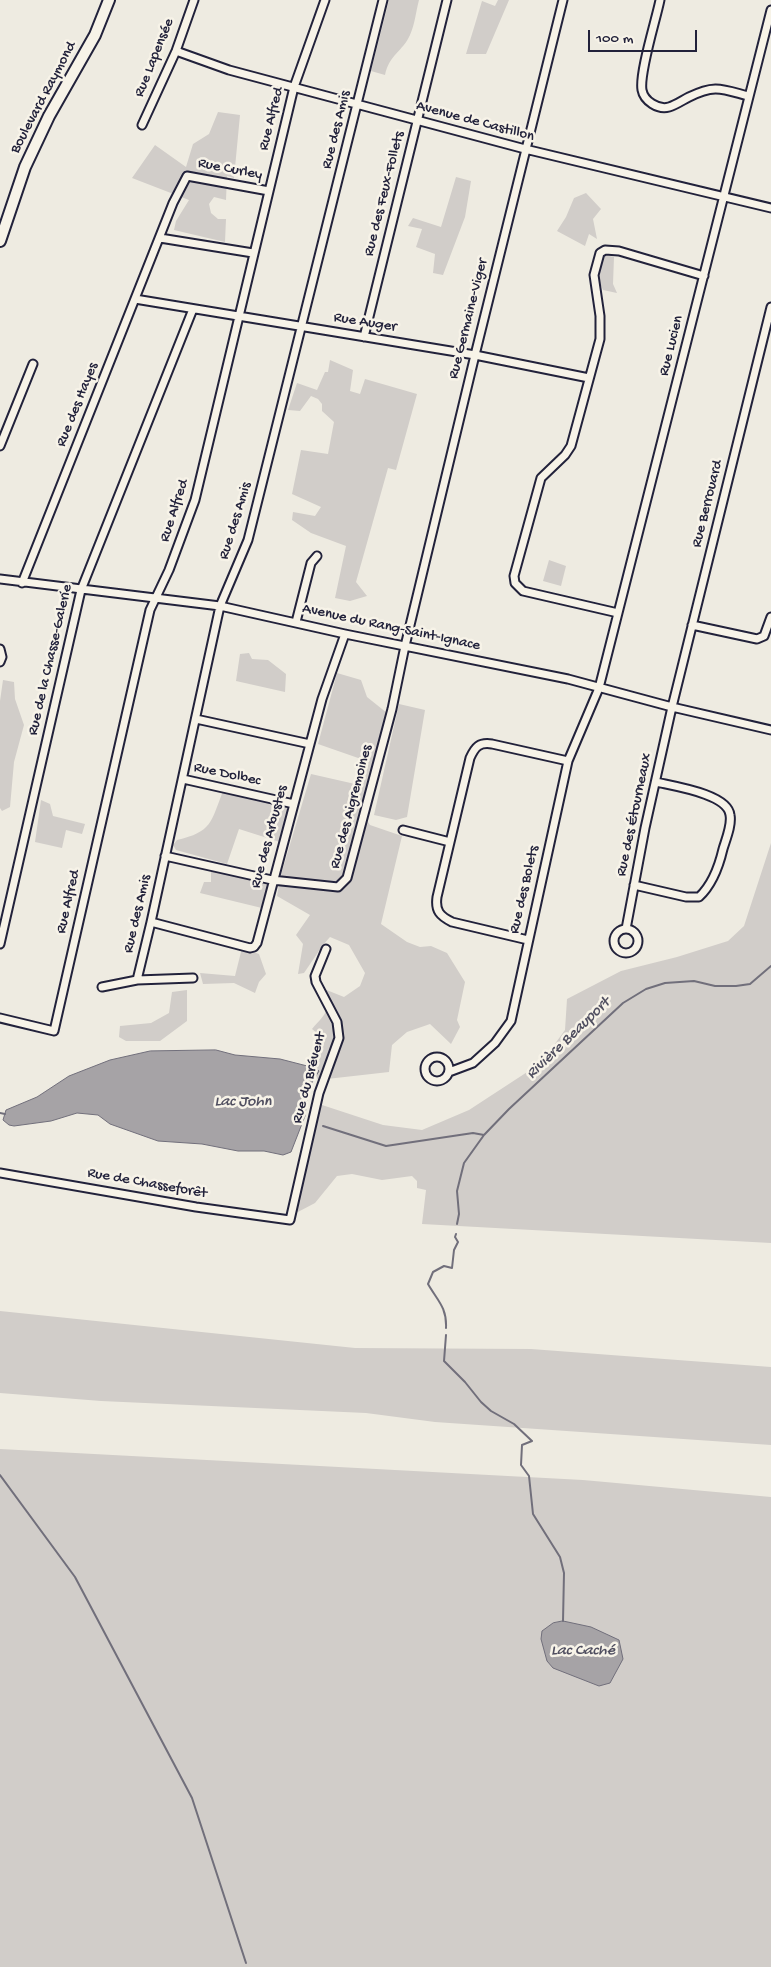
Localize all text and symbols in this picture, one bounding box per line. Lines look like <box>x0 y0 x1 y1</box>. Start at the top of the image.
street label: Rue Lapensée <box>131 16 179 100</box>
scale bar <box>591 20 700 52</box>
text: 100 m <box>596 30 633 48</box>
street label: Boulevard Raymond <box>7 39 81 157</box>
street label: Rue Alfred <box>255 85 289 153</box>
street label: Rue des Amis <box>319 89 355 171</box>
street label: Avenue de Castillon <box>414 98 536 146</box>
street label: Rue des Feux-Follets <box>361 130 409 258</box>
street label: Rue Curley <box>196 155 264 185</box>
street label: Rue Germaine-Viger <box>445 257 493 381</box>
street label: Rue Auger <box>332 309 398 337</box>
street label: Rue Lucien <box>656 314 688 378</box>
street label: Rue des Hayes <box>53 360 103 450</box>
street label: Rue Berrouard <box>688 458 728 550</box>
street label: Rue Alfred <box>156 477 194 545</box>
street label: Rue des Amis <box>216 480 256 562</box>
street label: Rue de la Chasse-Galerie <box>25 583 77 737</box>
street label: Avenue du Rang-Saint-Ignace <box>300 600 482 656</box>
street label: Rue des Aigremoines <box>327 743 377 871</box>
street label: Rue des Étourneaux <box>613 752 657 878</box>
street label: Rue Dolbec <box>192 759 262 791</box>
street label: Rue des Arbustes <box>248 784 292 890</box>
street label: Rue des Bolets <box>506 844 544 936</box>
street label: Rue Alfred <box>53 868 85 936</box>
street label: Rue des Amis <box>120 873 156 955</box>
water label: Rivière Beauport <box>523 994 615 1084</box>
street label: Rue du Brévent <box>289 1030 331 1126</box>
water label: Lac John <box>215 1093 271 1113</box>
street label: Rue de Chasseforêt <box>86 1165 208 1203</box>
water label: Lac Caché <box>551 1642 615 1662</box>

